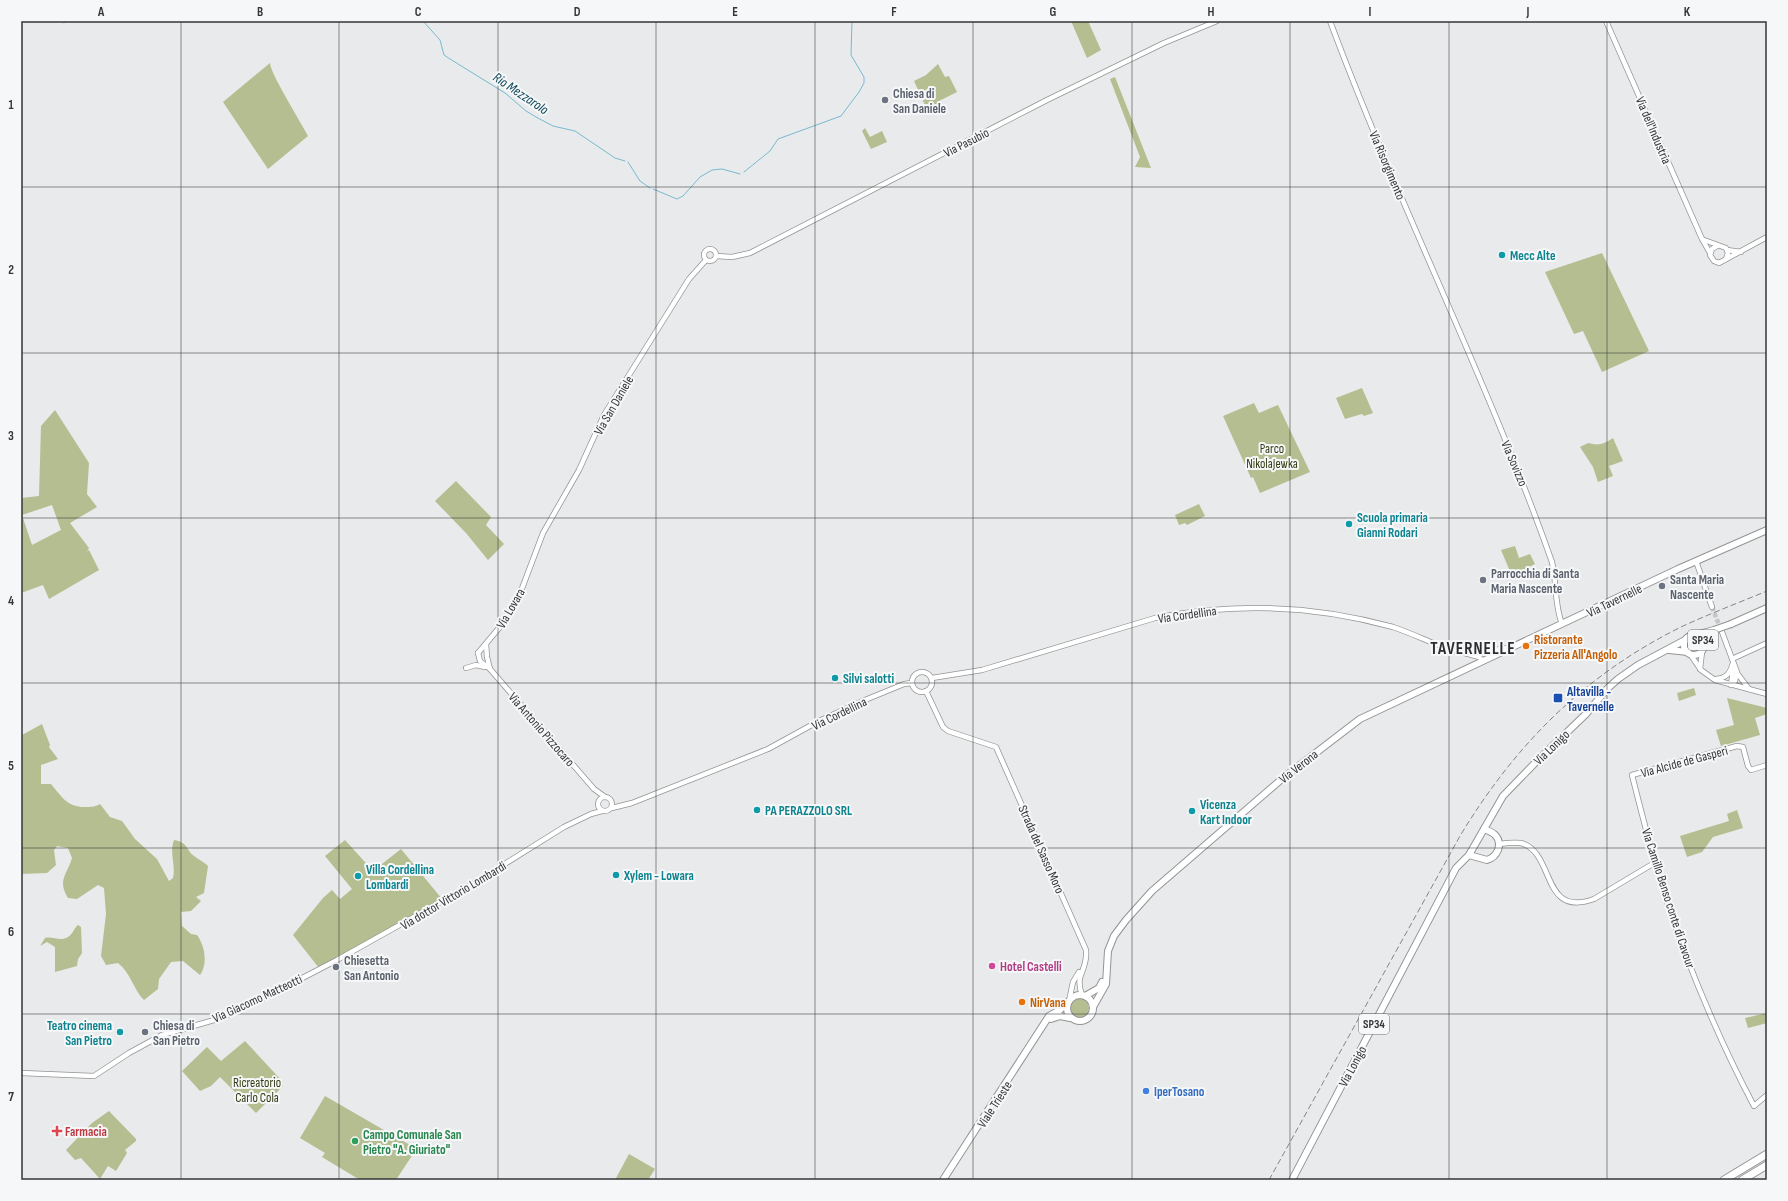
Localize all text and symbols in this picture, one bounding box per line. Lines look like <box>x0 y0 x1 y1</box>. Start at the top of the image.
text: A <box>97 4 105 20</box>
text: B <box>257 4 263 20</box>
text: C <box>415 4 422 20</box>
text: D <box>574 4 581 20</box>
text: E <box>732 4 738 20</box>
text: F <box>891 4 897 20</box>
text: G <box>1050 4 1057 20</box>
text: H <box>1208 4 1215 20</box>
text: I <box>1369 4 1372 20</box>
text: J <box>1526 4 1530 20</box>
text: K <box>1684 4 1691 20</box>
water label: Rio Mezzarolo <box>490 69 552 118</box>
place label: Chiesa di San Daniele <box>893 86 947 117</box>
street label: Via dell'Industria <box>1632 94 1674 167</box>
marker: Chiesa di San Daniele <box>880 95 890 105</box>
text: 1 <box>8 97 14 113</box>
street label: Via Pasubio <box>941 125 992 161</box>
street label: Via Risorgimento <box>1365 129 1409 202</box>
place label: Mecc Alte <box>1510 248 1556 264</box>
marker: Mecc Alte <box>1497 250 1507 260</box>
text: 2 <box>8 262 14 278</box>
street label: Via San Daniele <box>591 373 637 438</box>
text: 3 <box>8 428 14 444</box>
street label: Via Sovizzo <box>1497 438 1531 489</box>
park label: Parco NikolaJewka <box>1246 441 1298 472</box>
place label: Scuola primaria Gianni Rodari <box>1357 510 1428 541</box>
marker: Scuola primaria Gianni Rodari <box>1344 519 1354 529</box>
place label: Parrocchia di Santa Maria Nascente <box>1491 566 1579 597</box>
place label: Santa Maria Nascente <box>1670 572 1724 603</box>
marker: Parrocchia di Santa Maria Nascente <box>1478 575 1488 585</box>
street label: Via Tavernelle <box>1584 581 1645 621</box>
marker: Santa Maria Nascente <box>1657 581 1667 591</box>
street label: Via Lovara <box>493 586 529 631</box>
text: 4 <box>8 593 14 609</box>
street label: Via Cordellina <box>1157 603 1218 627</box>
road number: SP34 <box>1688 630 1718 650</box>
place label: Ristorante Pizzeria All'Angolo <box>1534 632 1618 663</box>
district label: TAVERNELLE <box>1430 639 1516 659</box>
marker: Ristorante Pizzeria All'Angolo <box>1521 641 1531 651</box>
place label: Silvi salotti <box>843 671 894 687</box>
marker: Silvi salotti <box>830 673 840 683</box>
place label: Altavilla - Tavernelle <box>1566 684 1615 715</box>
street label: Via Antonio Pizzocaro <box>505 689 578 770</box>
marker: Altavilla - Tavernelle <box>1552 692 1564 704</box>
street label: Via Cordellina <box>809 694 870 734</box>
street label: Via Lonigo <box>1530 727 1573 769</box>
street label: Via Alcide de Gasperi <box>1639 743 1730 781</box>
street label: Via Verona <box>1276 746 1321 787</box>
text: 5 <box>8 758 14 774</box>
place label: Vicenza Kart Indoor <box>1200 797 1252 828</box>
place label: PA PERAZZOLO SRL <box>765 803 852 819</box>
street label: Strada del Sasso Moro <box>1014 803 1068 896</box>
marker: PA PERAZZOLO SRL <box>752 805 762 815</box>
marker: Vicenza Kart Indoor <box>1187 806 1197 816</box>
street label: Via Camillo Benso conte di Cavour <box>1638 826 1698 970</box>
street label: Via dottor Vittorio Lombardi <box>398 858 509 934</box>
place label: Villa Cordellina Lombardi <box>366 862 434 893</box>
place label: Xylem - Lowara <box>623 868 694 884</box>
marker: Xylem - Lowara <box>611 870 621 880</box>
marker: Villa Cordellina Lombardi <box>353 871 363 881</box>
text: 6 <box>8 924 14 940</box>
place label: Chiesetta San Antonio <box>344 953 400 984</box>
place label: Hotel Castelli <box>1000 959 1062 975</box>
marker: Hotel Castelli <box>987 961 997 971</box>
marker: Chiesetta San Antonio <box>331 962 341 972</box>
street label: Via Giacomo Matteotti <box>210 971 305 1027</box>
place label: NirVana <box>1030 995 1066 1011</box>
marker: NirVana <box>1017 997 1027 1007</box>
road number: SP34 <box>1359 1014 1389 1034</box>
place label: Teatro cinema San Pietro <box>47 1018 112 1049</box>
place label: Chiesa di San Pietro <box>153 1018 200 1049</box>
marker: Teatro cinema San Pietro <box>115 1027 125 1037</box>
marker: Chiesa di San Pietro <box>140 1027 150 1037</box>
street label: Via Lonigo <box>1336 1043 1370 1090</box>
park label: Ricreatorio Carlo Cola <box>233 1075 281 1106</box>
street label: Viale Trieste <box>974 1078 1016 1131</box>
place label: IperTosano <box>1154 1084 1205 1100</box>
marker: IperTosano <box>1141 1086 1151 1096</box>
text: 7 <box>8 1089 14 1105</box>
place label: Farmacia <box>65 1124 107 1140</box>
marker: Farmacia <box>52 1126 62 1136</box>
place label: Campo Comunale San Pietro "A. Giuriato" <box>363 1127 462 1158</box>
marker: Campo Comunale San Pietro "A. Giuriato" <box>350 1136 360 1146</box>

